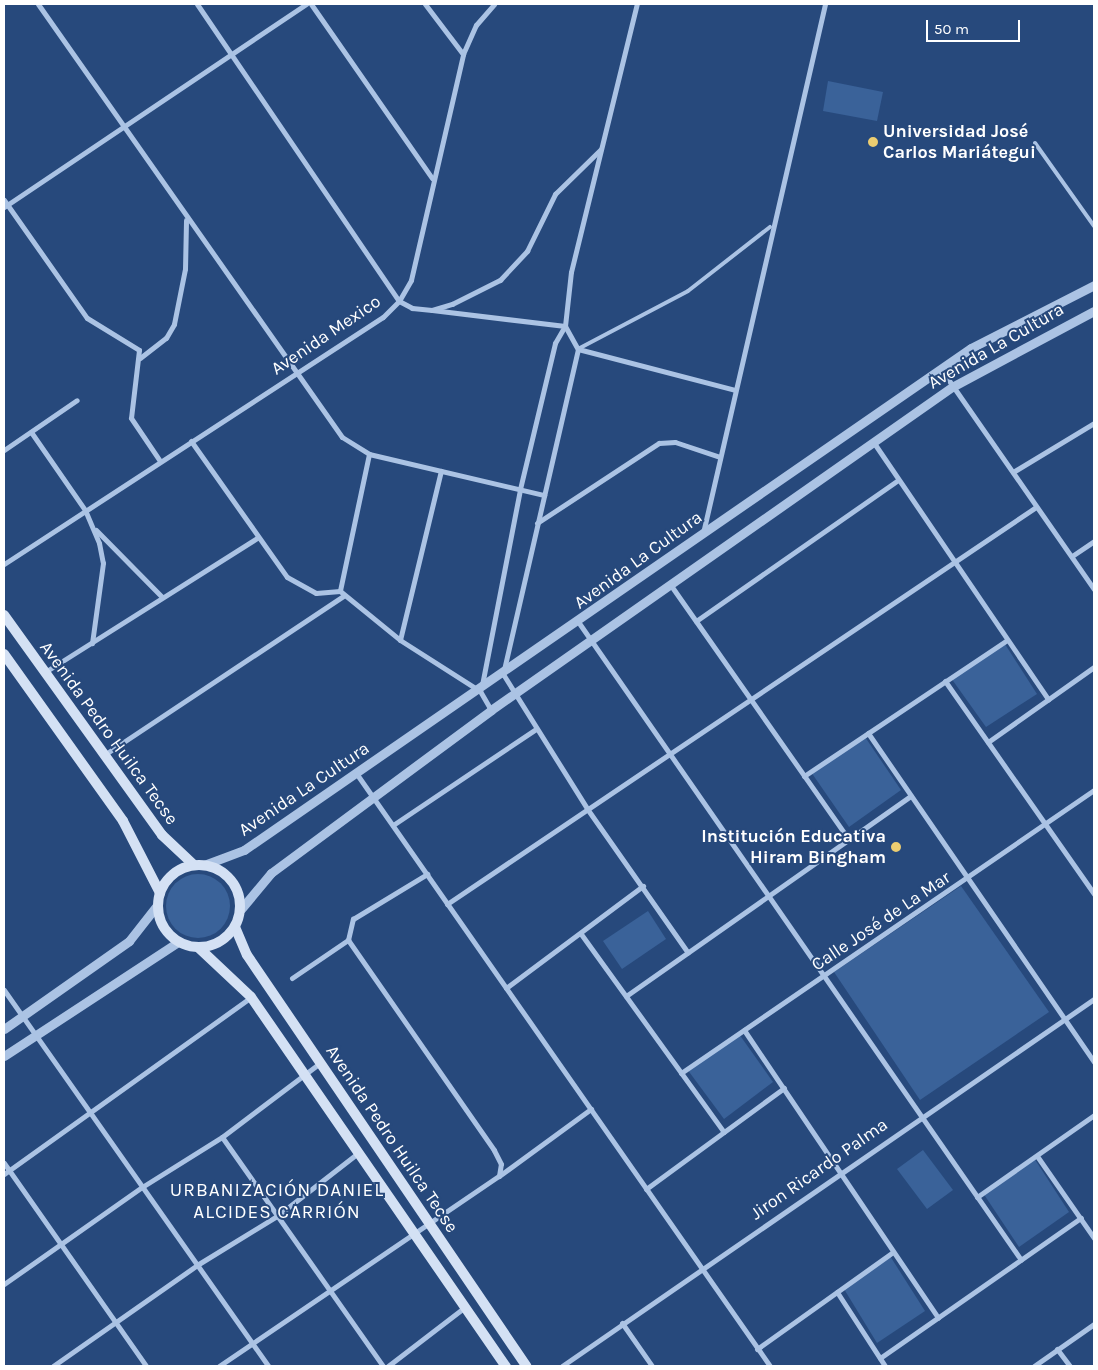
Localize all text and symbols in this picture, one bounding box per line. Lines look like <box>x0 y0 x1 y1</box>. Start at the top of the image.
scale bar <box>928 10 1022 42</box>
text: 50 m <box>934 20 969 38</box>
place label: Universidad José Carlos Mariátegui <box>883 121 1036 163</box>
marker: Universidad José Carlos Mariátegui <box>867 136 879 148</box>
street label: Avenida Mexico <box>267 290 385 380</box>
street label: Avenida La Cultura <box>924 298 1068 394</box>
street label: Avenida La Cultura <box>570 506 706 614</box>
street label: Avenida Pedro Huilca Tecse <box>35 637 183 829</box>
street label: Avenida La Cultura <box>235 737 373 841</box>
place label: Institución Educativa Hiram Bingham <box>701 826 886 869</box>
marker: Institución Educativa Hiram Bingham <box>890 841 902 853</box>
street label: Calle José de La Mar <box>807 866 955 976</box>
street label: Avenida Pedro Huilca Tecse <box>321 1041 463 1237</box>
street label: Jiron Ricardo Palma <box>746 1114 892 1224</box>
district label: URBANIZACIÓN DANIEL ALCIDES CARRIÓN <box>167 1180 387 1224</box>

